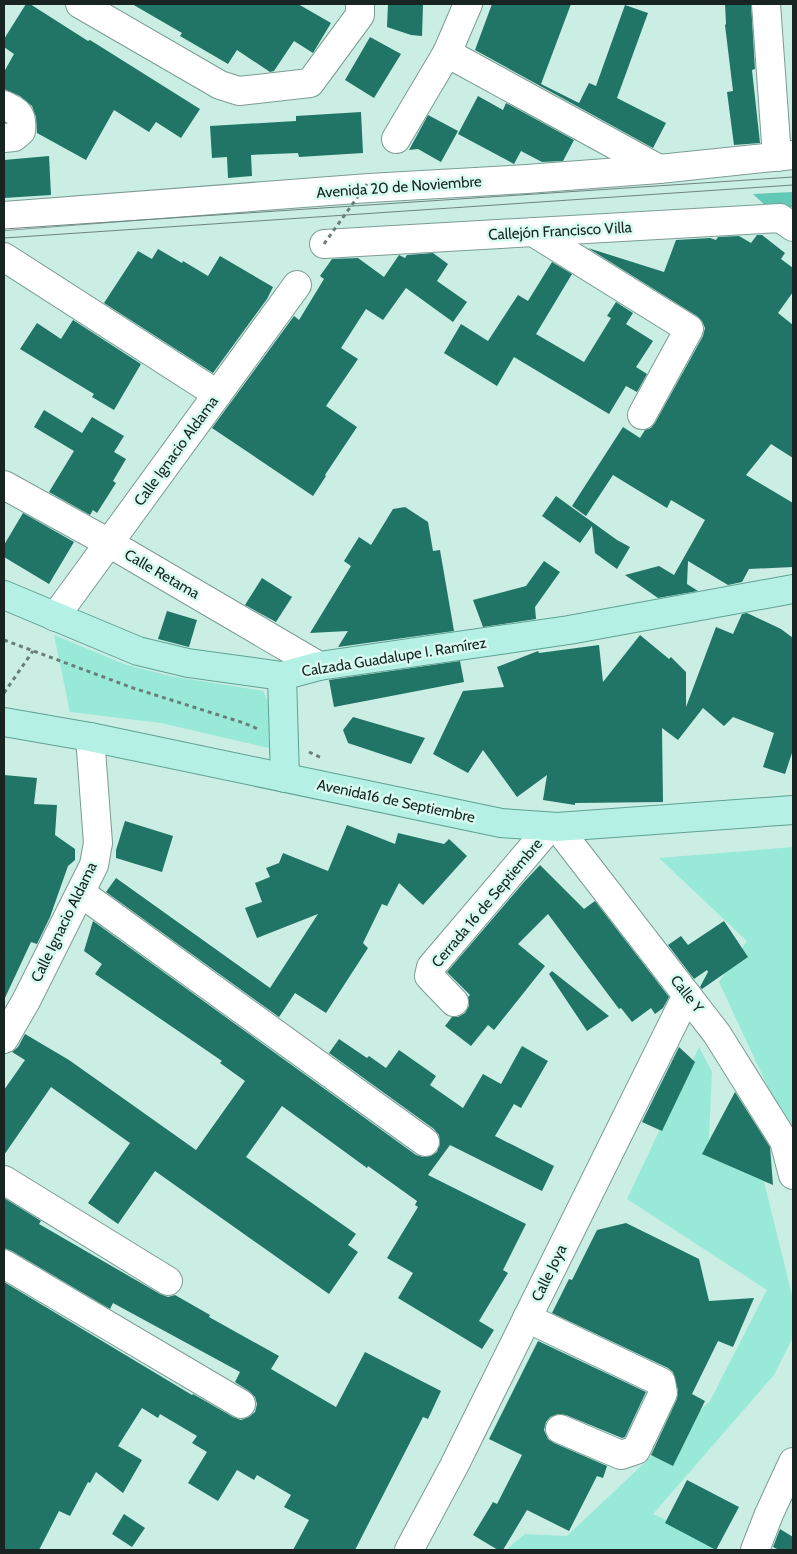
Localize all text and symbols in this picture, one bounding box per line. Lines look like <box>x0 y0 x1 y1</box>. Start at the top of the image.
street label: Avenida 20 de Noviembre <box>316 172 483 202</box>
street label: Callejón Francisco Villa <box>488 218 633 244</box>
street label: Calle Ignacio Aldama <box>130 392 222 509</box>
street label: Calle Retama <box>121 545 203 603</box>
street label: Calzada Guadalupe I. Ramírez <box>300 634 488 680</box>
street label: Avenida16 de Septiembre <box>315 775 477 827</box>
street label: Cerrada 16 de Septiembre <box>428 835 546 971</box>
street label: Calle Ignacio Aldama <box>27 858 101 985</box>
street label: Calle Y <box>667 972 708 1017</box>
street label: Calle Joya <box>528 1241 571 1304</box>

